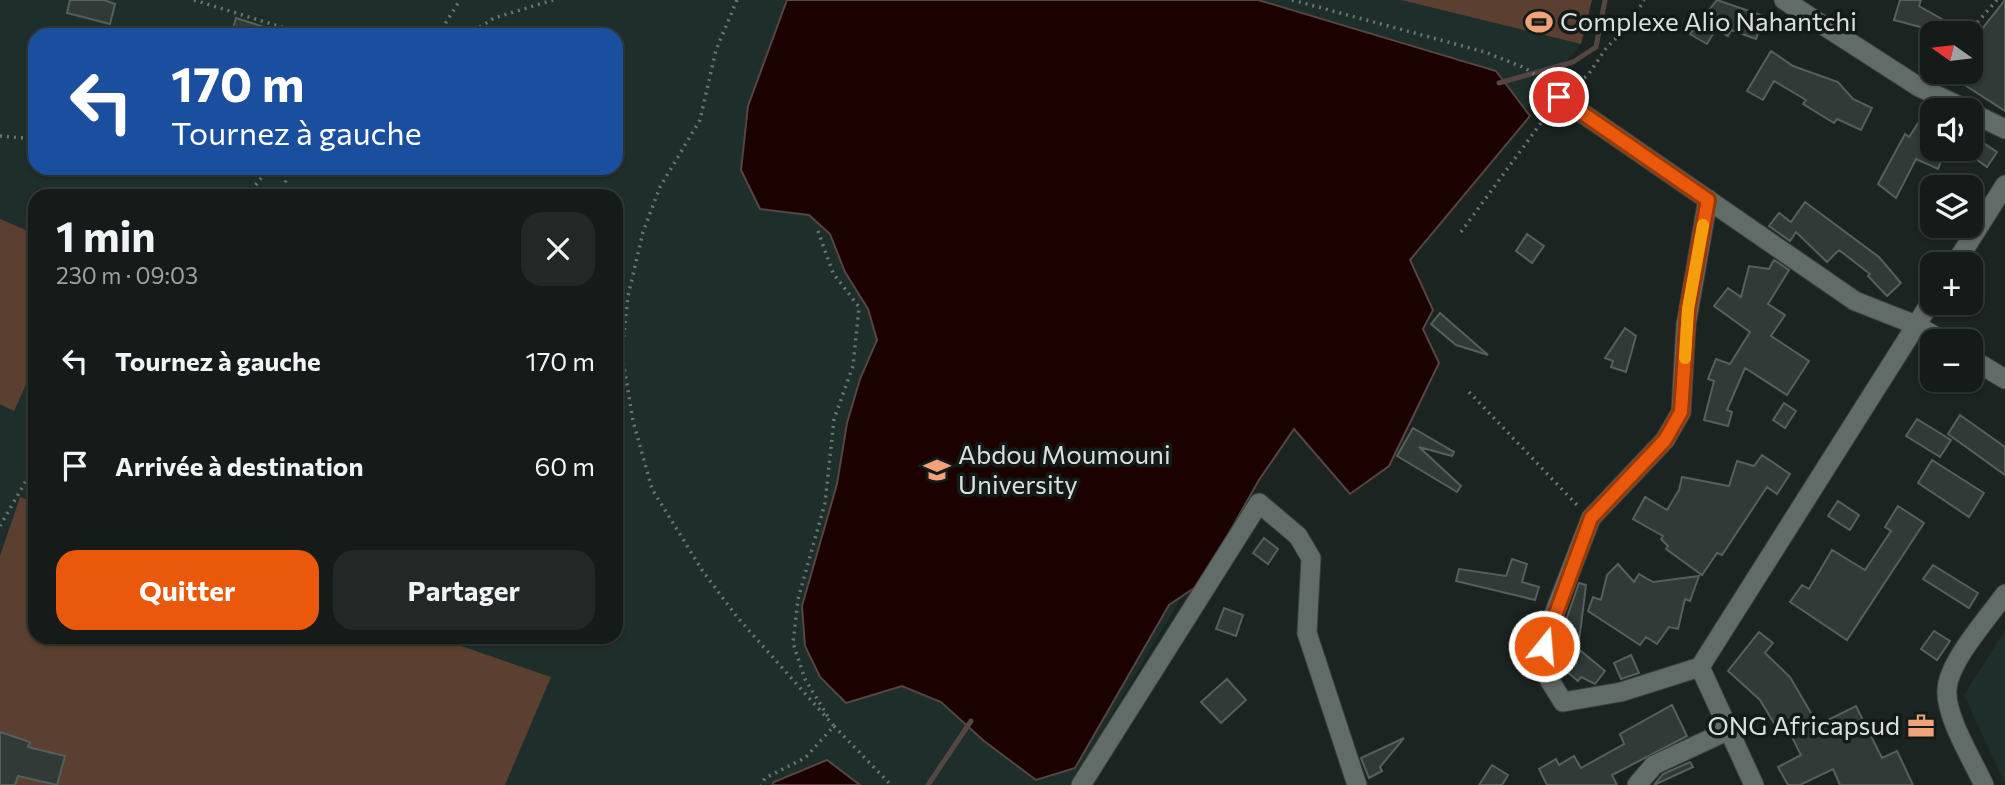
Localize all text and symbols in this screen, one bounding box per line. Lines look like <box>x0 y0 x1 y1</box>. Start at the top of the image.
place label: Complexe Alio Nahantchi <box>1560 5 1857 36</box>
sports icon: Complexe Alio Nahantchi <box>1524 7 1554 37</box>
north arrow <box>1920 21 1983 84</box>
map controls <box>1920 21 1983 392</box>
text: 170 m <box>171 52 304 112</box>
icon: left <box>56 56 147 147</box>
pin <box>1529 67 1589 127</box>
icon: arrive <box>1540 78 1578 116</box>
button: sound <box>1920 98 1983 161</box>
text: Tournez à gauche <box>171 112 422 152</box>
button: layers <box>1920 175 1983 238</box>
text: 1 min <box>56 209 156 261</box>
button: close <box>521 212 595 286</box>
button: + <box>1920 252 1983 315</box>
text: 230 m · 09:03 <box>56 261 198 289</box>
button: − <box>1920 329 1983 392</box>
icon: left <box>56 342 94 380</box>
text: Tournez à gauche <box>115 345 321 376</box>
text: 170 m <box>526 345 595 376</box>
place label: Abdou Moumouni University <box>958 438 1171 499</box>
icon: arrive <box>56 447 94 485</box>
text: Arrivée à destination <box>115 450 363 481</box>
text: 60 m <box>535 450 595 481</box>
school or university icon: Abdou Moumouni University <box>922 455 952 485</box>
button: Quitter <box>56 550 319 630</box>
button: Partager <box>333 550 595 630</box>
position arrow <box>1507 609 1581 683</box>
place label: ONG Africapsud <box>1707 709 1900 740</box>
office icon: ONG Africapsud <box>1906 711 1936 741</box>

